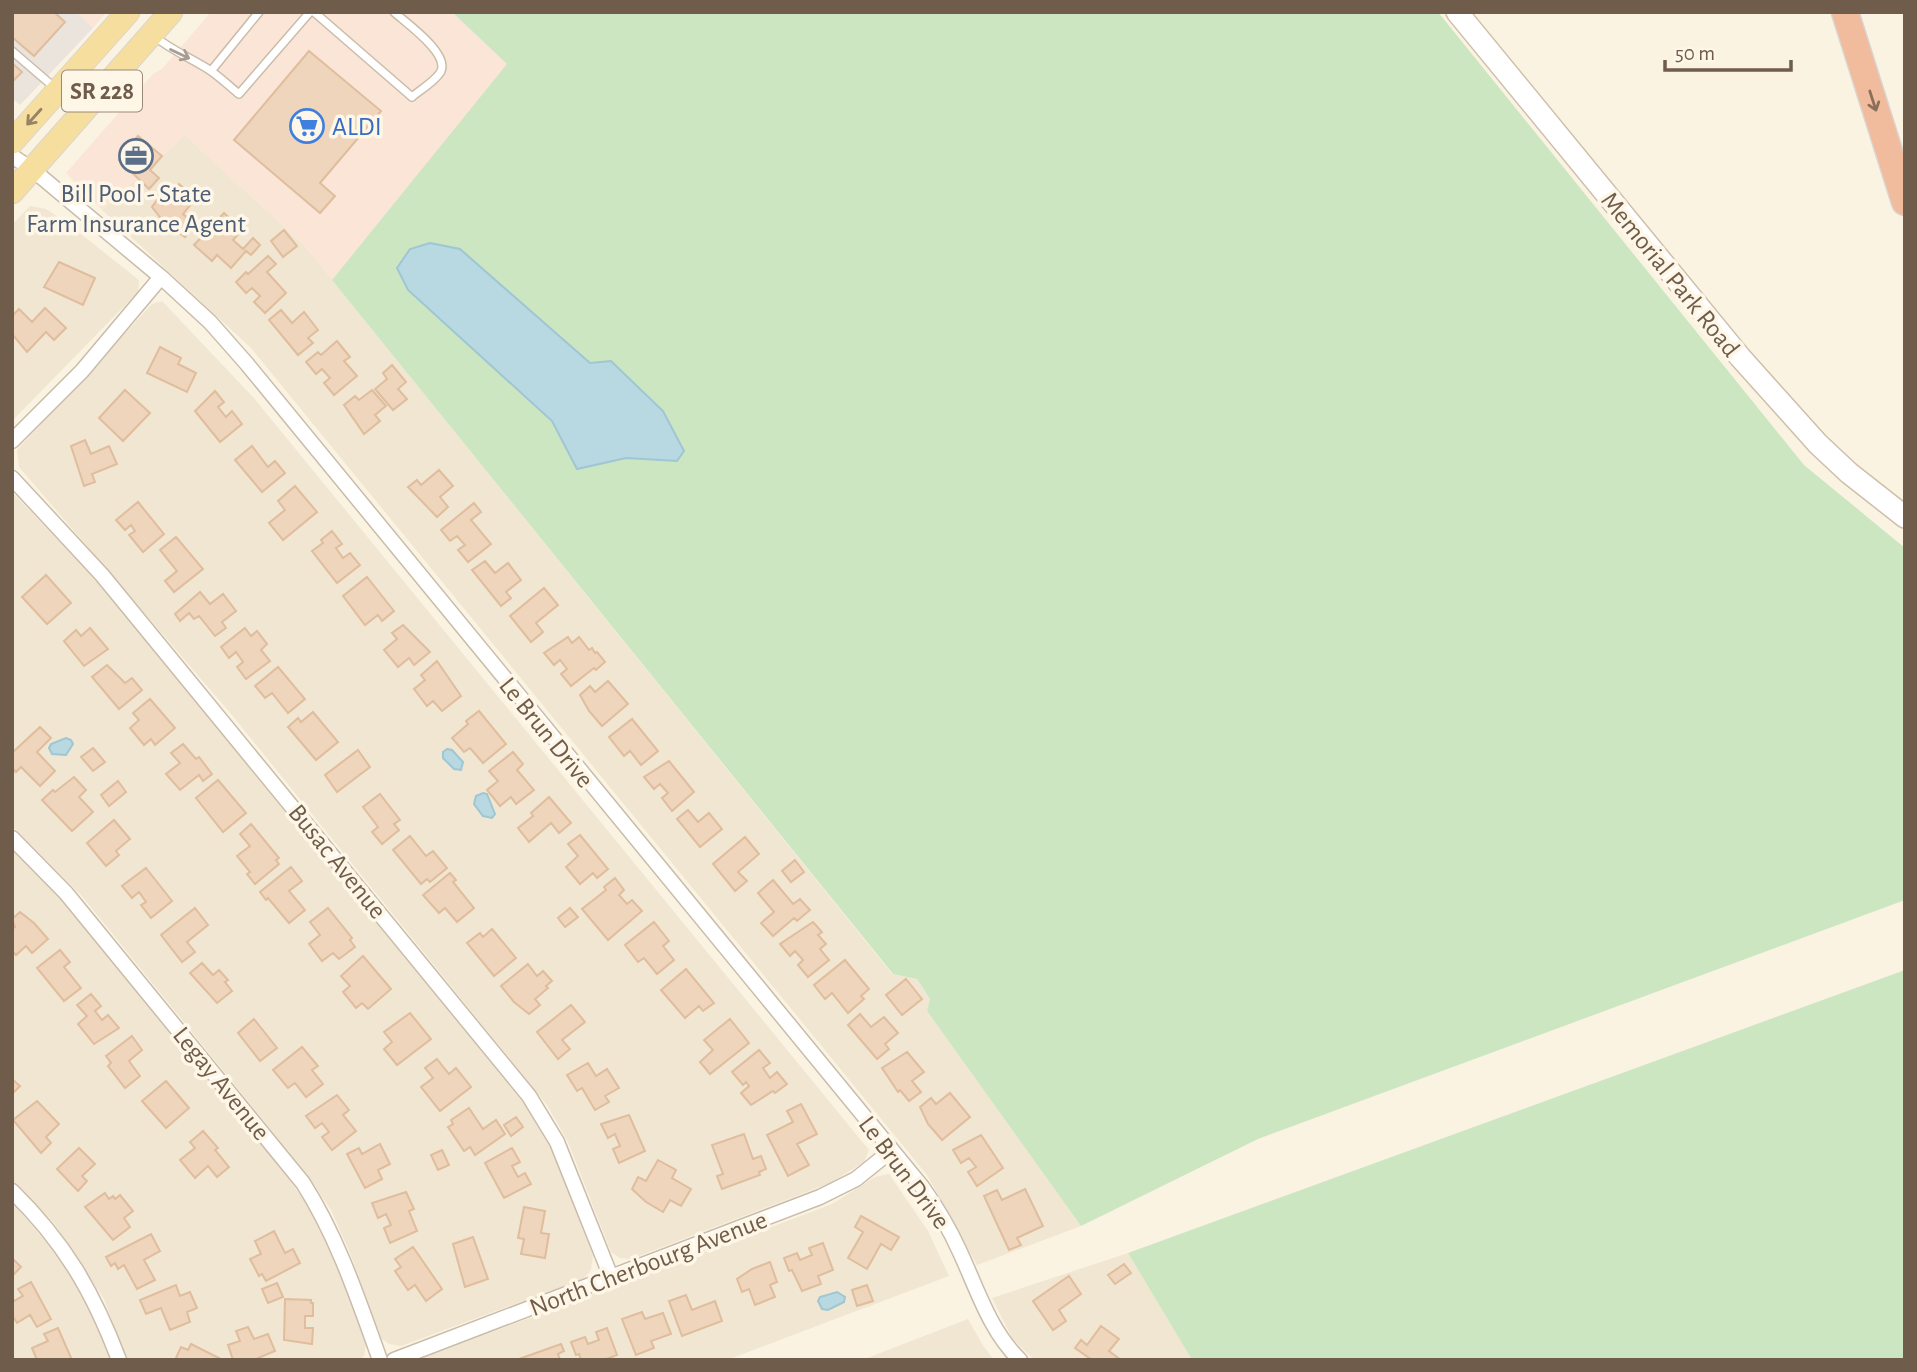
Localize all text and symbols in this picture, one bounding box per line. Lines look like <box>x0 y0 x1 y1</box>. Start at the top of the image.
scale bar <box>1665 28 1791 72</box>
text: 50 m <box>1675 43 1715 64</box>
one-way arrow <box>170 48 191 61</box>
road number: SR 228 <box>62 70 142 112</box>
one-way arrow <box>1868 89 1880 111</box>
supermarket icon: ALDI <box>288 107 326 145</box>
one-way arrow <box>26 108 42 126</box>
place label: ALDI <box>332 114 382 140</box>
office icon: Bill Pool - State Farm Insurance Agent <box>117 137 155 175</box>
place label: Bill Pool - State Farm Insurance Agent <box>26 181 246 237</box>
street label: Memorial Park Road <box>1596 187 1744 362</box>
street label: Le Brun Drive <box>494 673 598 793</box>
street label: Busac Avenue <box>283 799 391 924</box>
street label: Legay Avenue <box>168 1022 275 1145</box>
street label: Le Brun Drive <box>854 1111 955 1234</box>
street label: North Cherbourg Avenue <box>526 1207 771 1321</box>

